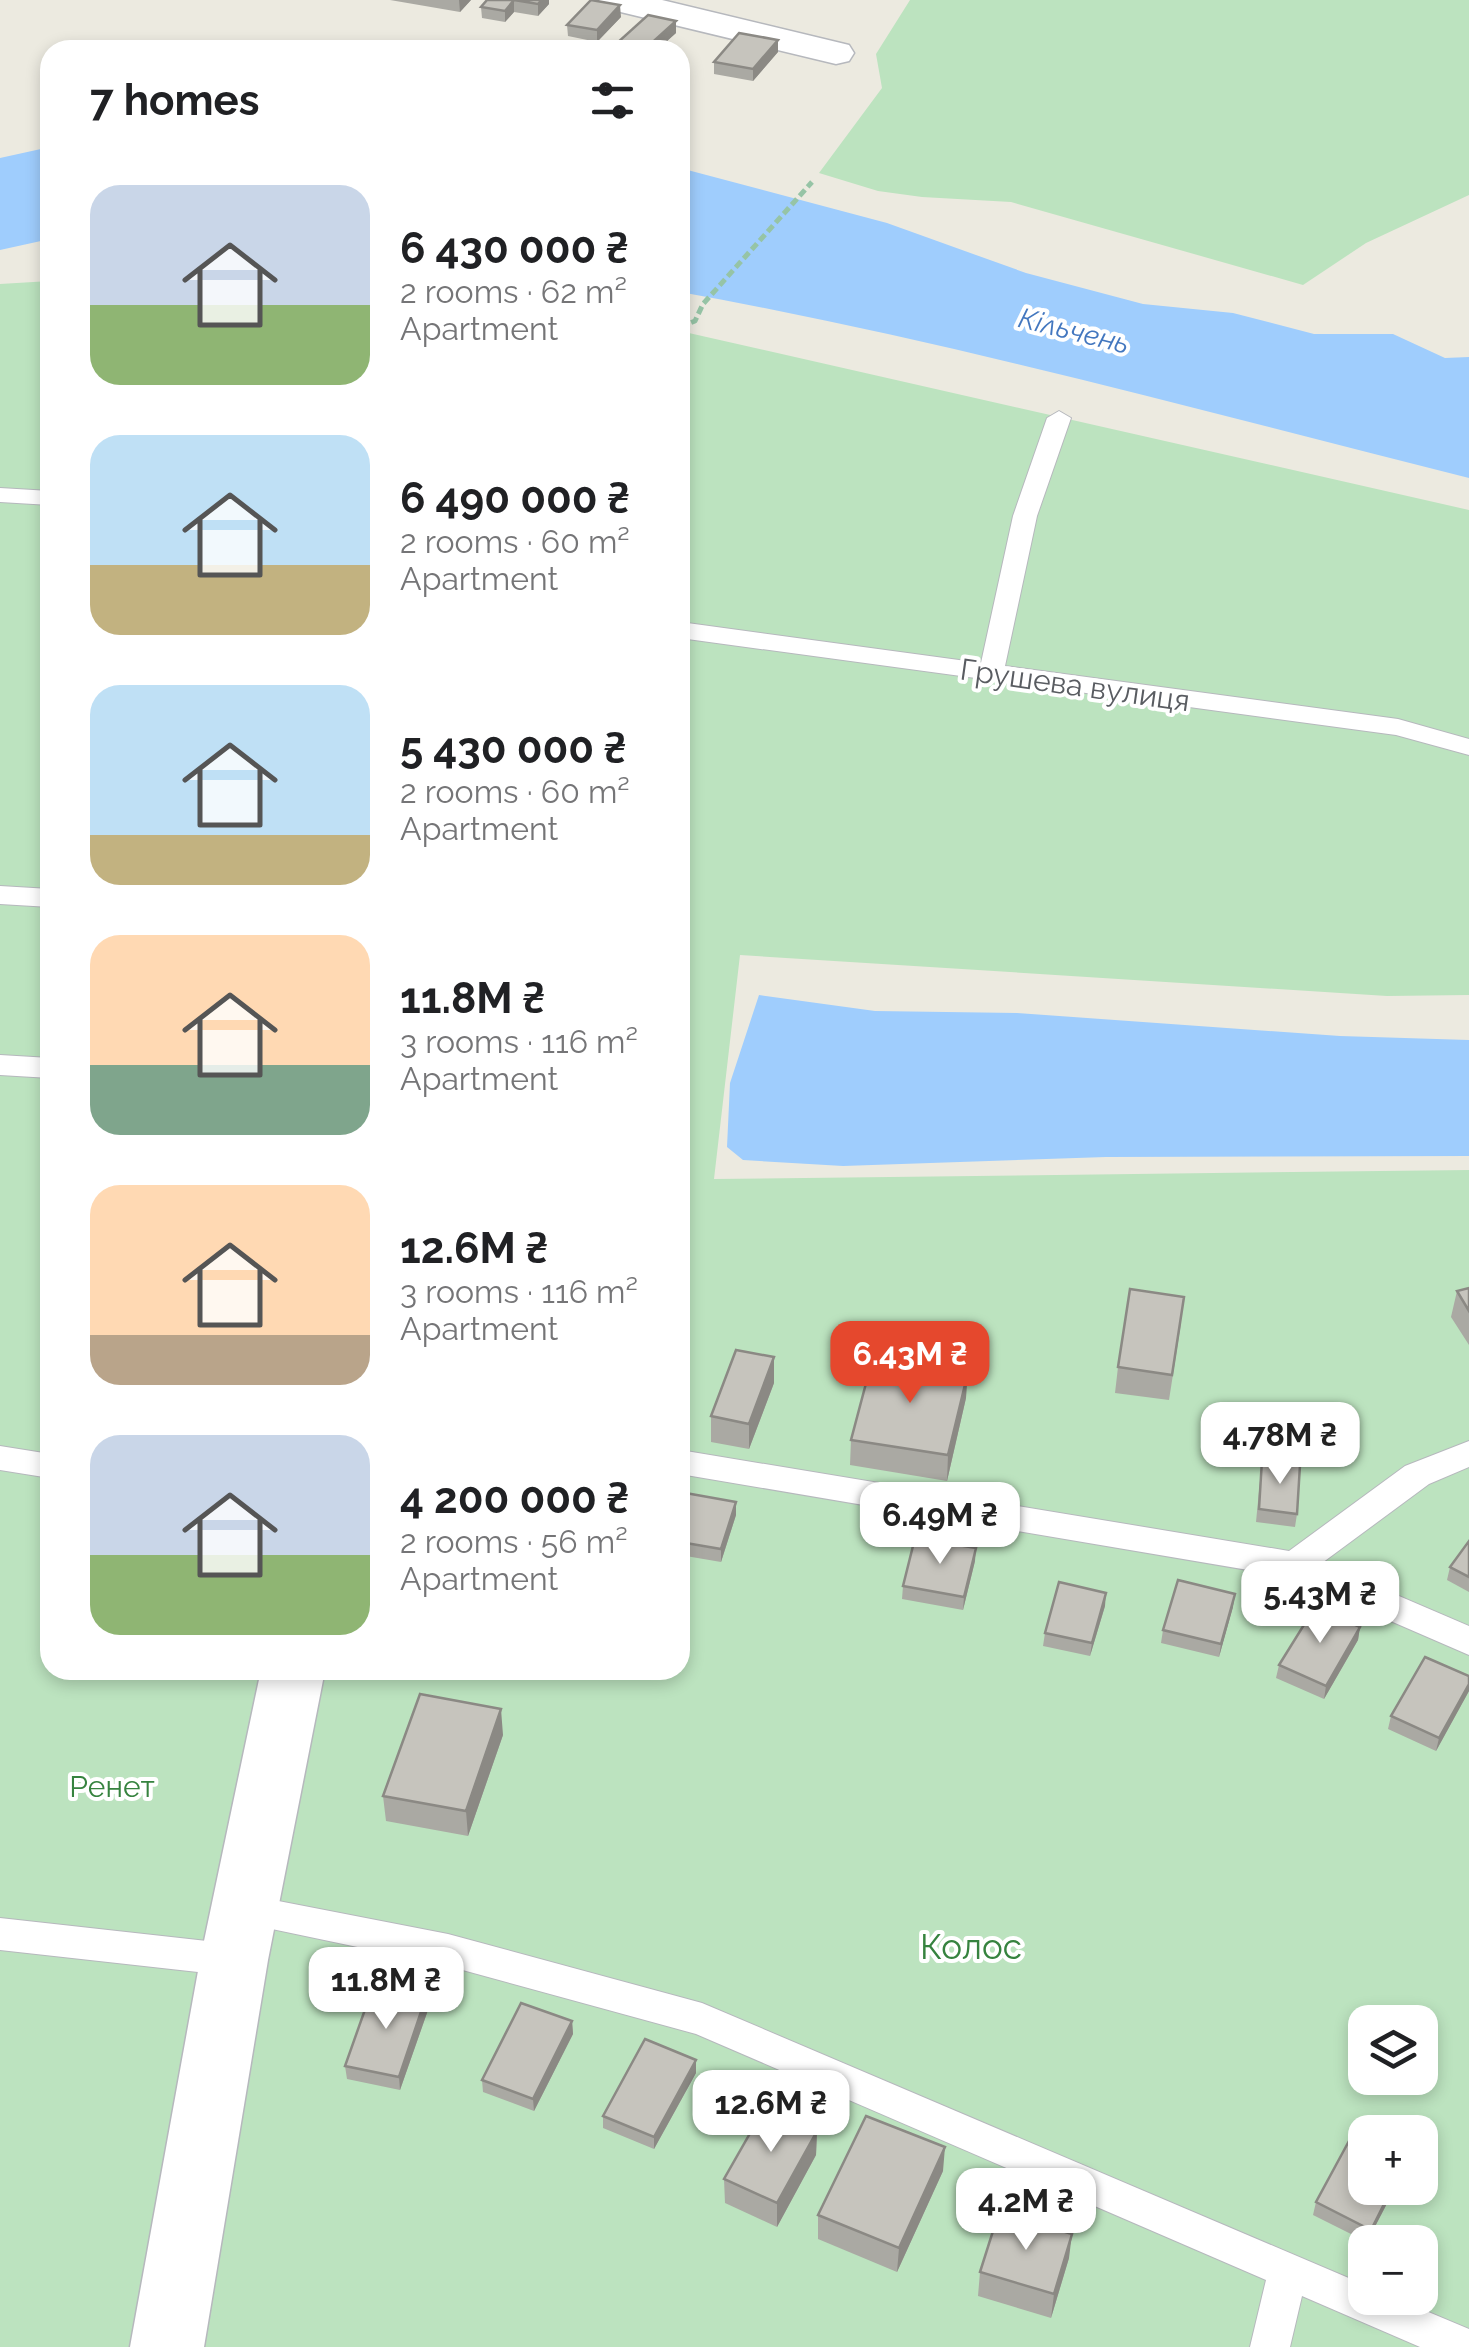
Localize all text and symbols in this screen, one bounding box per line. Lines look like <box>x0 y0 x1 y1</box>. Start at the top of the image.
icon: filters <box>585 73 640 128</box>
text: 7 homes <box>90 76 259 125</box>
text: 6 430 000 ₴ <box>400 224 629 273</box>
icon: home <box>170 225 290 345</box>
text: 2 rooms · 62 m² <box>400 273 627 310</box>
water label: Кільчень <box>1015 301 1133 361</box>
text: Apartment <box>400 310 558 347</box>
text: 6 490 000 ₴ <box>400 474 630 523</box>
icon: home <box>170 475 290 595</box>
text: 2 rooms · 60 m² <box>400 523 630 560</box>
text: Apartment <box>400 560 558 597</box>
street label: Грушева вулиця <box>958 652 1192 718</box>
text: 5 430 000 ₴ <box>400 724 627 773</box>
icon: home <box>170 725 290 845</box>
text: 2 rooms · 60 m² <box>400 773 630 810</box>
text: Apartment <box>400 810 558 847</box>
text: 11.8M ₴ <box>400 974 545 1023</box>
icon: home <box>170 975 290 1095</box>
text: 3 rooms · 116 m² <box>400 1023 638 1060</box>
text: Apartment <box>400 1060 558 1097</box>
text: 12.6M ₴ <box>400 1224 548 1273</box>
icon: home <box>170 1225 290 1345</box>
text: 3 rooms · 116 m² <box>400 1273 638 1310</box>
text: Apartment <box>400 1310 558 1347</box>
pin: 6.43M ₴ <box>818 1321 1002 1406</box>
text: 6.43M ₴ <box>852 1335 968 1372</box>
pin: 4.78M ₴ <box>1188 1402 1372 1487</box>
text: 4.78M ₴ <box>1223 1416 1337 1453</box>
text: 4 200 000 ₴ <box>400 1474 629 1523</box>
icon: home <box>170 1475 290 1595</box>
pin: 6.49M ₴ <box>848 1482 1032 1567</box>
text: 6.49M ₴ <box>882 1496 998 1533</box>
text: 2 rooms · 56 m² <box>400 1523 628 1560</box>
text: Apartment <box>400 1560 558 1597</box>
pin: 5.43M ₴ <box>1228 1561 1412 1646</box>
text: 5.43M ₴ <box>1263 1575 1377 1612</box>
park label: Ренет <box>69 1769 155 1804</box>
park label: Колос <box>920 1926 1022 1967</box>
pin: 11.8M ₴ <box>294 1947 478 2032</box>
text: 11.8M ₴ <box>331 1961 441 1998</box>
map controls <box>1348 2005 1438 2315</box>
button: layers <box>1348 2005 1438 2095</box>
pin: 12.6M ₴ <box>679 2070 863 2155</box>
text: 12.6M ₴ <box>715 2084 827 2121</box>
button: + <box>1348 2115 1438 2205</box>
pin: 4.2M ₴ <box>945 2168 1107 2253</box>
text: 4.2M ₴ <box>978 2182 1074 2219</box>
button: − <box>1348 2225 1438 2315</box>

